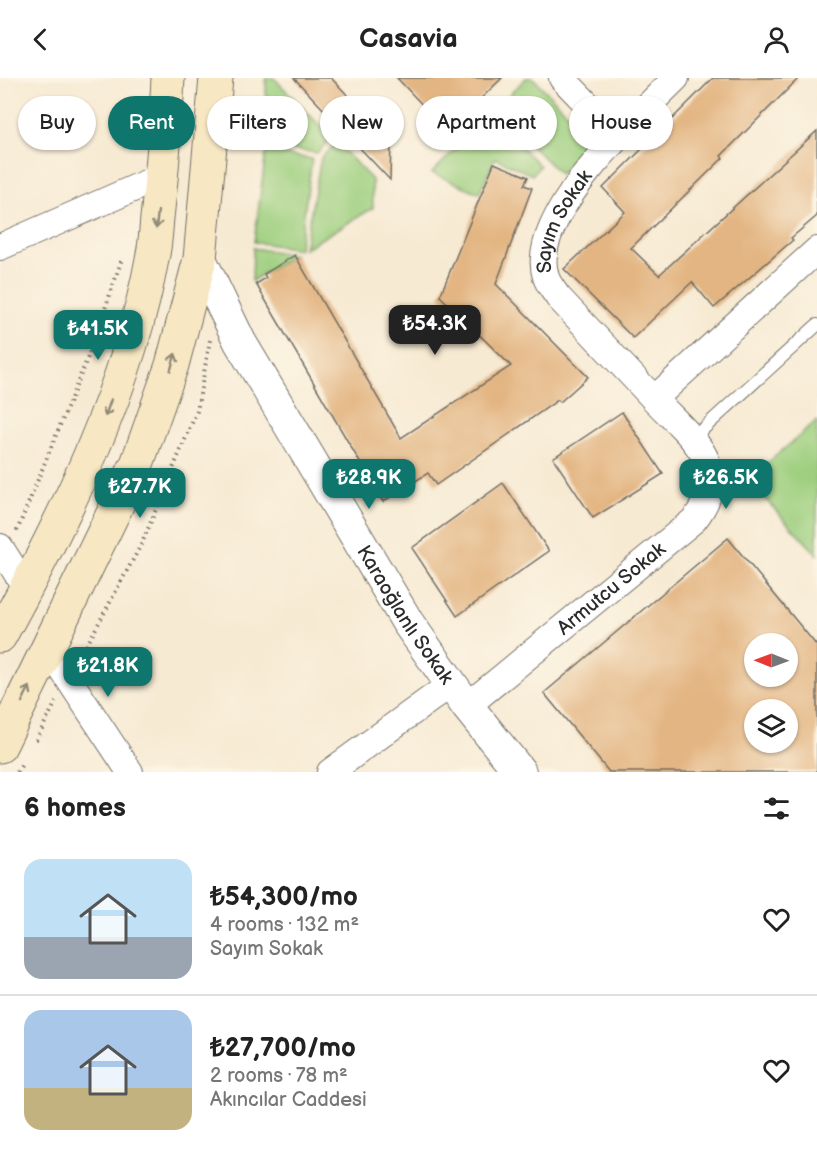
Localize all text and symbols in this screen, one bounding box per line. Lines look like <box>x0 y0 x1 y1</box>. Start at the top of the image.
icon: back <box>24 23 57 56</box>
text: Casavia <box>359 23 458 55</box>
icon: person <box>760 23 793 56</box>
chip: Buy <box>18 96 96 150</box>
chip: Rent <box>108 96 195 150</box>
chip: Filters <box>207 96 308 150</box>
chip: New <box>320 96 404 150</box>
chip: Apartment <box>416 96 557 150</box>
chip: House <box>569 96 673 150</box>
street label: Sayım Sokak <box>532 165 598 274</box>
one-way arrow <box>151 210 162 229</box>
pin: ₺54.3K <box>386 305 484 356</box>
pin: ₺41.5K <box>49 310 147 361</box>
text: ₺54.3K <box>403 312 467 336</box>
text: ₺41.5K <box>68 317 128 341</box>
one-way arrow <box>168 353 179 372</box>
one-way arrow <box>102 398 113 417</box>
pin: ₺28.9K <box>320 459 418 510</box>
pin: ₺26.5K <box>677 459 775 510</box>
text: ₺28.9K <box>336 466 402 490</box>
text: ₺26.5K <box>693 466 759 490</box>
pin: ₺27.7K <box>91 468 189 519</box>
text: ₺27.7K <box>109 475 171 499</box>
street label: Armutcu Sokak <box>552 537 671 640</box>
street label: Karaoğlanlı Sokak <box>351 541 459 689</box>
north arrow <box>744 633 798 687</box>
map controls <box>744 633 798 753</box>
pin: ₺21.8K <box>59 647 157 698</box>
text: ₺21.8K <box>77 654 139 678</box>
one-way arrow <box>21 685 33 703</box>
button: layers <box>744 699 798 753</box>
icon: filters <box>760 792 793 825</box>
text: 6 homes <box>24 793 126 824</box>
text: ₺54,300/mo <box>210 882 358 913</box>
icon: home <box>72 883 144 955</box>
icon: heart <box>760 903 793 936</box>
text: 4 rooms · 132 m² <box>210 913 359 937</box>
text: Sayım Sokak <box>210 937 323 961</box>
text: ₺27,700/mo <box>210 1033 356 1064</box>
icon: home <box>72 1034 144 1106</box>
icon: heart <box>760 1054 793 1087</box>
text: 2 rooms · 78 m² <box>210 1064 348 1088</box>
text: Akıncılar Caddesi <box>210 1088 367 1112</box>

